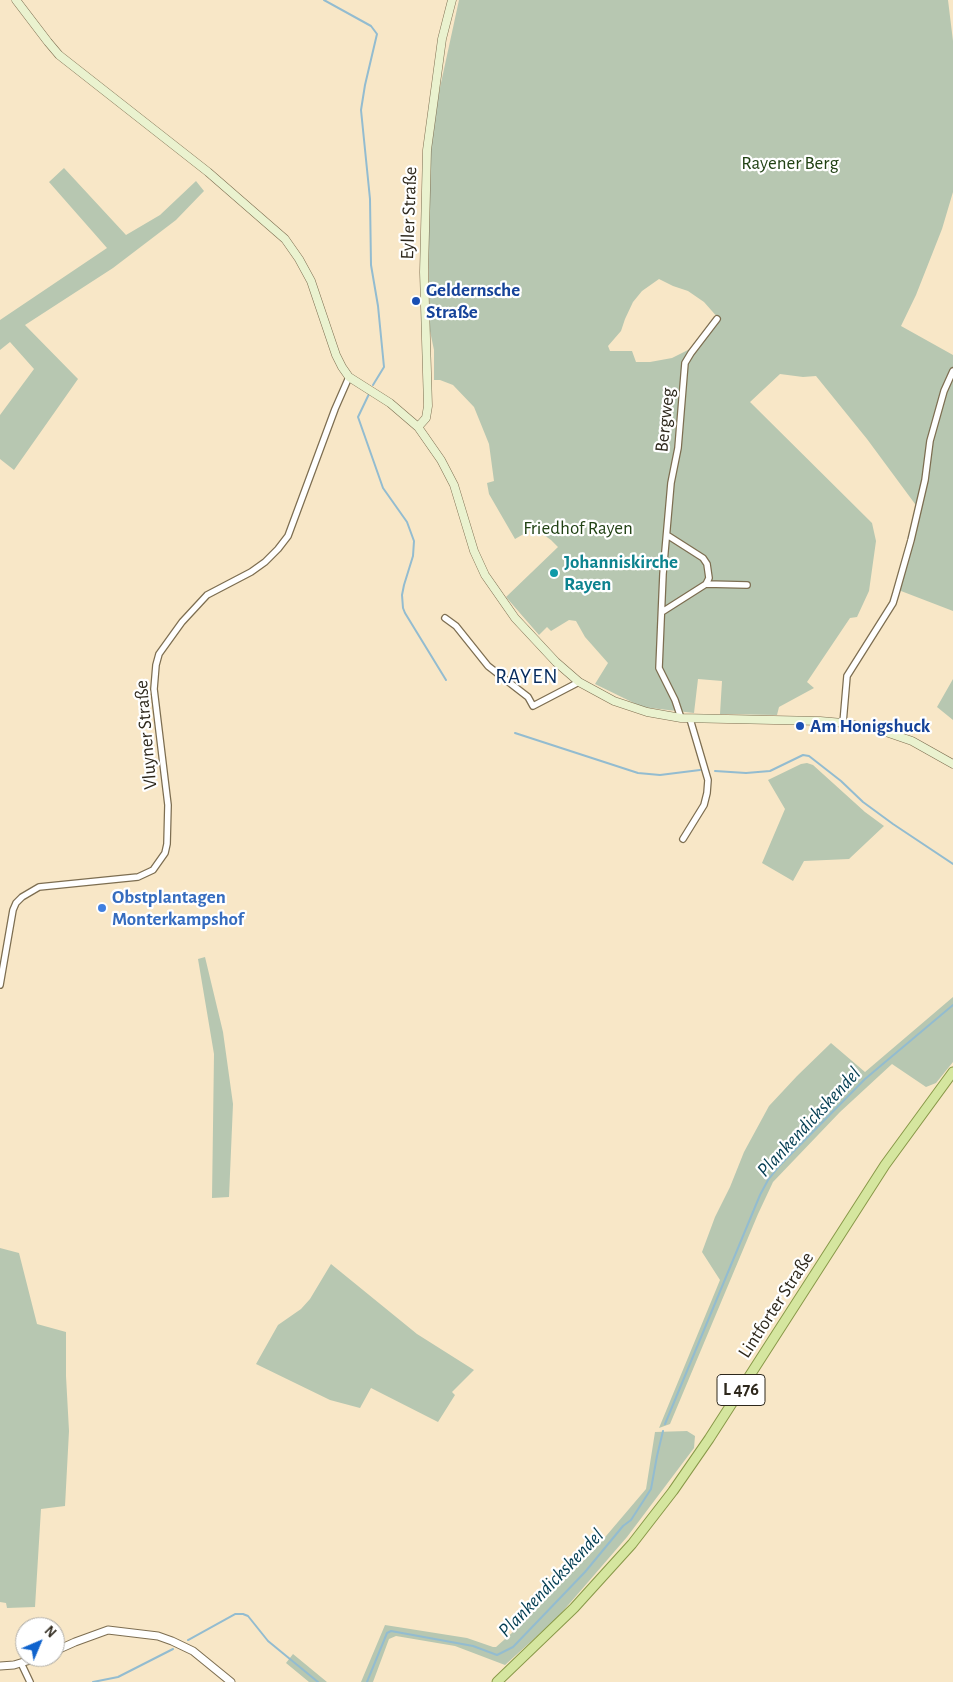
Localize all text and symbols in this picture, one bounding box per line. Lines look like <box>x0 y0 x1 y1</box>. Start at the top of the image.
park label: Rayener Berg <box>741 152 839 174</box>
street label: Eyller Straße <box>396 166 422 260</box>
place label: Geldernsche Straße <box>426 279 520 323</box>
marker: Geldernsche Straße <box>410 295 422 307</box>
street label: Bergweg <box>650 387 680 453</box>
park label: Friedhof Rayen <box>523 517 633 539</box>
place label: Johanniskirche Rayen <box>564 551 678 595</box>
marker: Johanniskirche Rayen <box>548 567 560 579</box>
district label: RAYEN <box>495 664 559 690</box>
street label: Vluyner Straße <box>130 679 162 791</box>
place label: Am Honigshuck <box>810 715 930 737</box>
marker: Am Honigshuck <box>794 720 806 732</box>
place label: Obstplantagen Monterkampshof <box>112 886 244 930</box>
marker: Obstplantagen Monterkampshof <box>96 902 108 914</box>
water label: Plankendickskendel <box>752 1062 866 1182</box>
street label: Lintforter Straße <box>733 1248 819 1362</box>
road number: L 476 <box>717 1374 765 1406</box>
water label: Plankendickskendel <box>493 1524 609 1642</box>
north arrow <box>15 1617 65 1667</box>
text: N <box>42 1624 58 1640</box>

